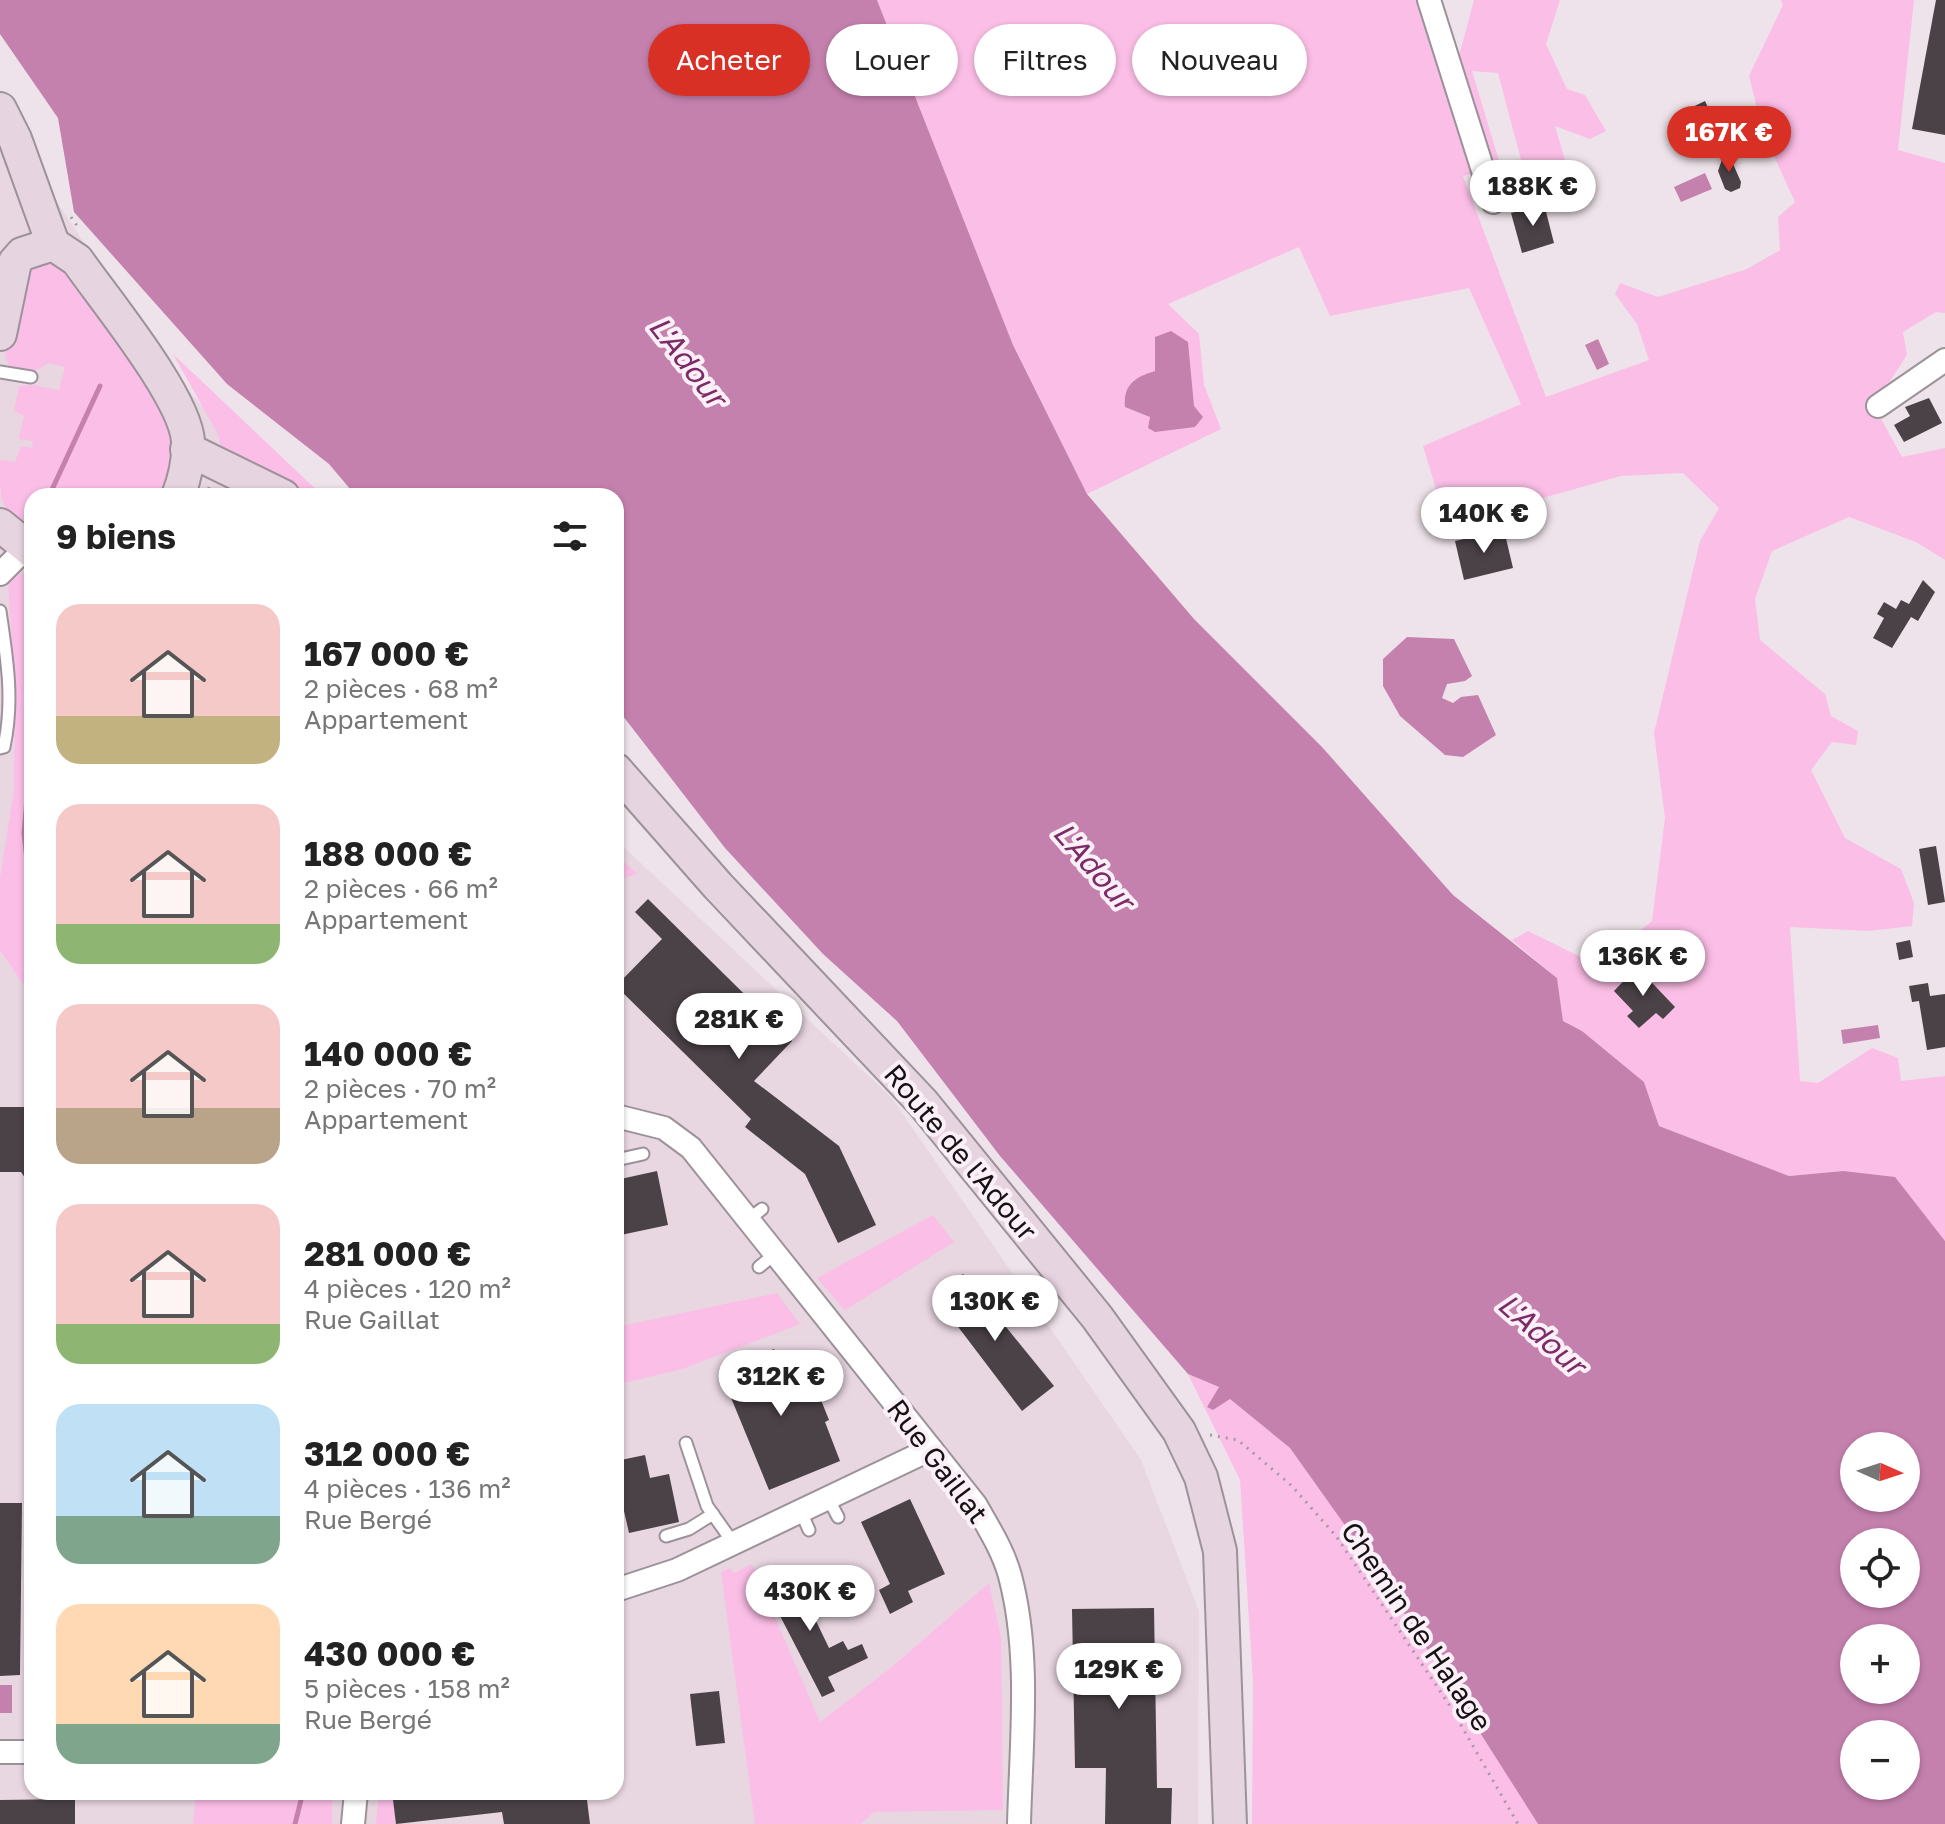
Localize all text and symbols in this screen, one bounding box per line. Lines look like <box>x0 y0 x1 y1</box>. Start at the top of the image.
chip: Acheter <box>648 24 810 96</box>
chip: Louer <box>826 24 958 96</box>
chip: Filtres <box>974 24 1116 96</box>
chip: Nouveau <box>1132 24 1307 96</box>
pin: 167K € <box>1664 106 1794 174</box>
text: 167K € <box>1685 116 1773 147</box>
pin: 188K € <box>1468 160 1598 228</box>
text: 188K € <box>1488 170 1578 201</box>
water label: L'Adour <box>642 309 737 417</box>
pin: 140K € <box>1419 487 1549 555</box>
text: 140K € <box>1439 497 1529 528</box>
icon: filters <box>548 514 592 558</box>
text: 9 biens <box>56 516 176 556</box>
text: 167 000 € <box>304 633 469 673</box>
icon: home <box>120 636 216 732</box>
text: 2 pièces · 68 m² <box>304 673 498 704</box>
text: Appartement <box>304 704 468 735</box>
water label: L'Adour <box>1046 815 1145 920</box>
text: 188 000 € <box>304 833 472 873</box>
icon: home <box>120 836 216 932</box>
text: 2 pièces · 66 m² <box>304 873 498 904</box>
text: Appartement <box>304 904 468 935</box>
pin: 136K € <box>1578 930 1708 998</box>
text: 136K € <box>1598 940 1688 971</box>
pin: 281K € <box>674 993 804 1061</box>
text: 281K € <box>694 1003 784 1034</box>
text: 140 000 € <box>304 1033 472 1073</box>
icon: home <box>120 1036 216 1132</box>
street label: Route de l'Adour <box>878 1057 1044 1247</box>
text: 2 pièces · 70 m² <box>304 1073 496 1104</box>
text: Appartement <box>304 1104 468 1135</box>
text: 281 000 € <box>304 1233 471 1273</box>
icon: home <box>120 1236 216 1332</box>
text: 4 pièces · 120 m² <box>304 1273 511 1304</box>
pin: 130K € <box>930 1275 1060 1343</box>
text: 130K € <box>950 1285 1040 1316</box>
water label: L'Adour <box>1491 1286 1596 1385</box>
text: Rue Gaillat <box>304 1304 440 1335</box>
pin: 312K € <box>716 1350 846 1418</box>
text: 312K € <box>737 1360 825 1391</box>
street label: Rue Gaillat <box>881 1393 995 1529</box>
north arrow <box>1840 1432 1920 1512</box>
map controls <box>1840 1432 1920 1800</box>
text: 312 000 € <box>304 1433 470 1473</box>
icon: home <box>120 1436 216 1532</box>
text: 4 pièces · 136 m² <box>304 1473 511 1504</box>
text: Rue Bergé <box>304 1504 432 1535</box>
street label: Chemin de Halage <box>1335 1515 1499 1737</box>
button: locate <box>1840 1528 1920 1608</box>
pin: 430K € <box>745 1565 875 1633</box>
text: 430K € <box>764 1575 856 1606</box>
button: + <box>1840 1624 1920 1704</box>
text: 430 000 € <box>304 1633 475 1673</box>
icon: home <box>120 1636 216 1732</box>
pin: 129K € <box>1054 1643 1184 1711</box>
text: 129K € <box>1074 1653 1164 1684</box>
text: 5 pièces · 158 m² <box>304 1673 510 1704</box>
text: Rue Bergé <box>304 1704 432 1735</box>
button: − <box>1840 1720 1920 1800</box>

